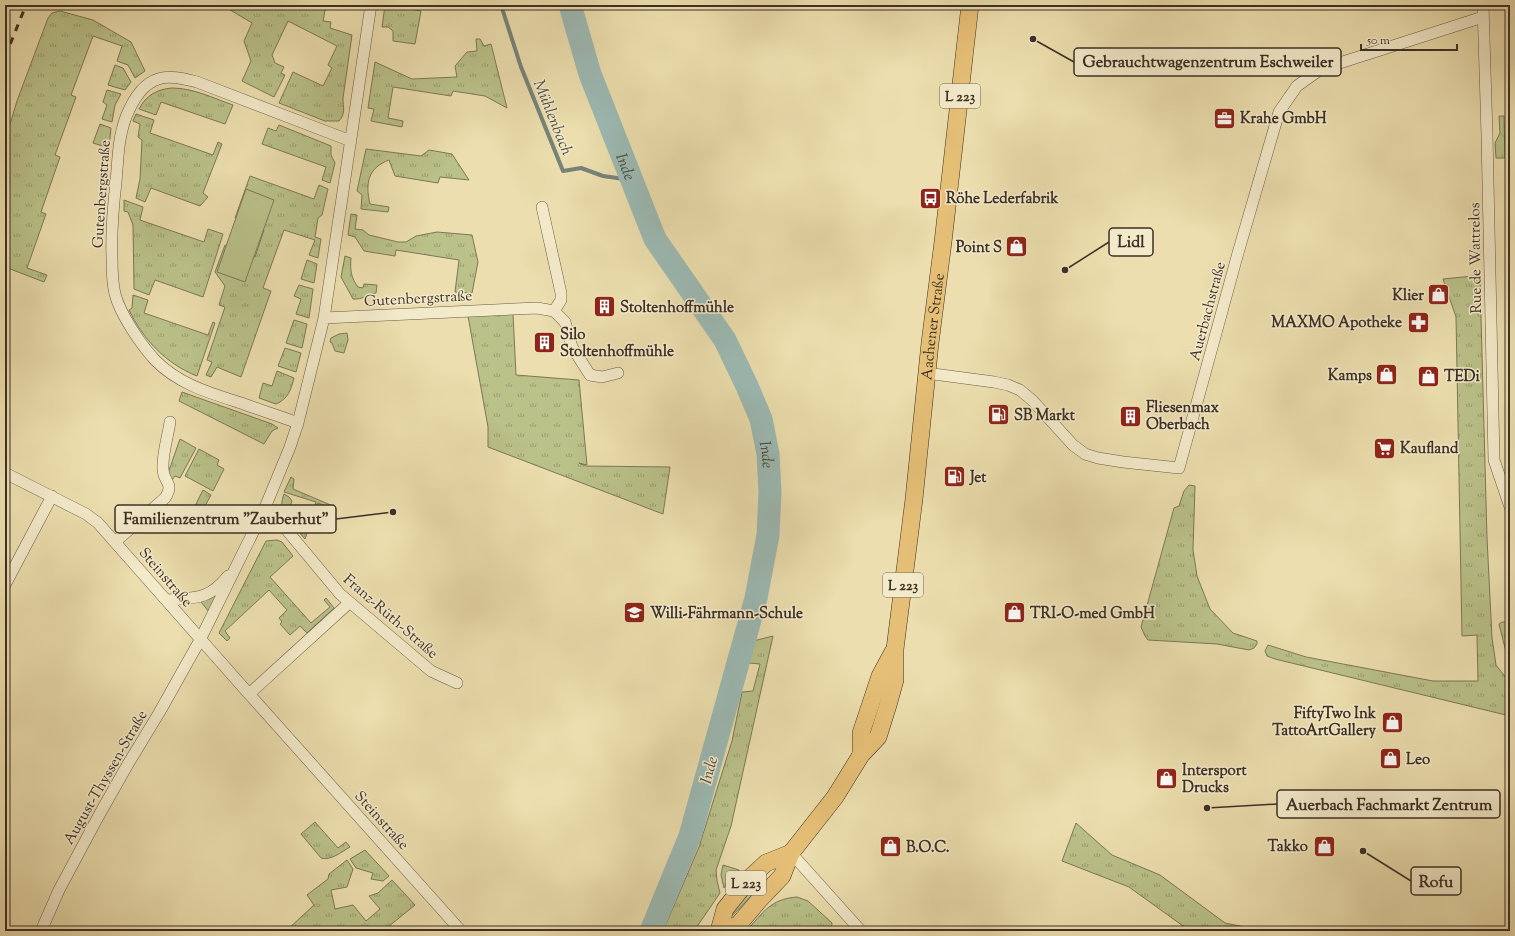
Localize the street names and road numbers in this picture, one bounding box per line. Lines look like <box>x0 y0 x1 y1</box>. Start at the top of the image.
road number: L 223 <box>940 84 980 108</box>
street label: Gutenbergstraße <box>88 139 117 249</box>
street label: Rue de Wattrelos <box>1465 202 1488 314</box>
street label: Auerbachstraße <box>1185 260 1232 363</box>
street label: Aachener Straße <box>917 272 951 381</box>
street label: Gutenbergstraße <box>363 286 473 313</box>
street label: Steinstraße <box>133 544 197 612</box>
street label: Franz-Rüth-Straße <box>338 570 442 664</box>
road number: L 223 <box>883 573 923 597</box>
street label: August-Thyssen-Straße <box>59 707 153 849</box>
street label: Steinstraße <box>349 787 413 855</box>
road number: L 223 <box>726 871 766 895</box>

